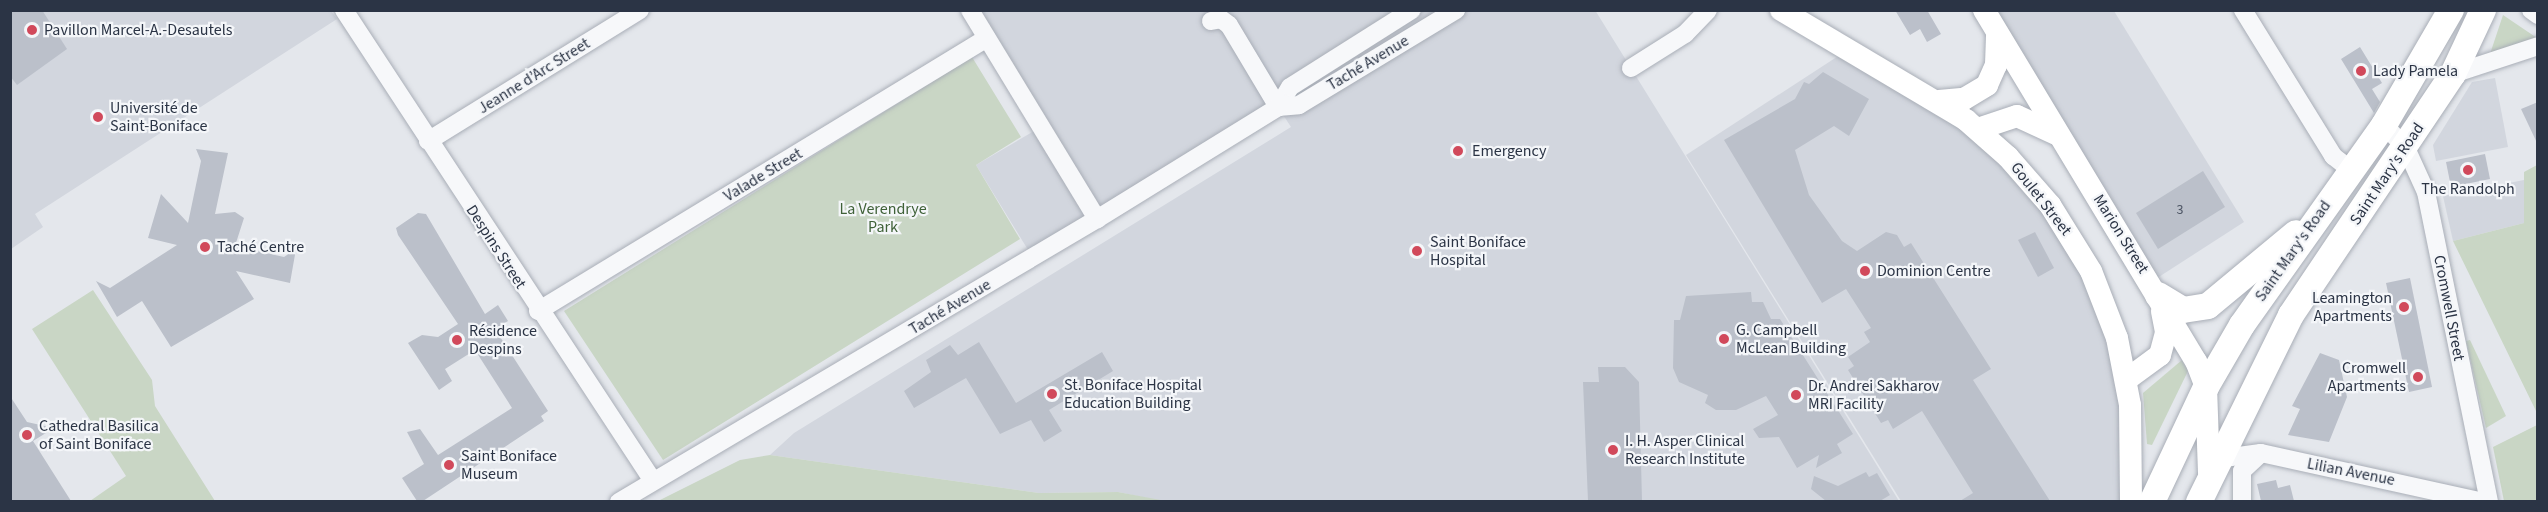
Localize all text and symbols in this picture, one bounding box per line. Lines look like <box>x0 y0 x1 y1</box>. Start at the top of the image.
place label: Pavillon Marcel-A.-Desautels <box>44 20 232 40</box>
marker: Pavillon Marcel-A.-Desautels <box>25 23 39 37</box>
street label: Taché Avenue <box>1324 31 1412 95</box>
street label: Jeanne d’Arc Street <box>475 34 593 118</box>
place label: Lady Pamela <box>2373 61 2458 81</box>
marker: Lady Pamela <box>2354 64 2368 78</box>
place label: Université de Saint-Boniface <box>110 98 207 136</box>
marker: Université de Saint-Boniface <box>91 110 105 124</box>
street label: Saint Mary’s Road <box>2346 119 2428 229</box>
place label: Emergency <box>1472 141 1546 161</box>
marker: Emergency <box>1449 142 1467 160</box>
street label: Valade Street <box>720 144 806 206</box>
street label: Goulet Street <box>2006 158 2076 240</box>
marker: The Randolph <box>2461 163 2475 177</box>
place label: The Randolph <box>2421 179 2515 199</box>
street label: Marion Street <box>2089 191 2153 277</box>
street label: Saint Mary's Road <box>2251 197 2335 305</box>
park label: La Verendrye Park <box>839 199 927 237</box>
street label: Despins Street <box>462 201 530 293</box>
house number: 3 <box>2177 202 2183 218</box>
place label: Saint Boniface Hospital <box>1430 232 1526 270</box>
place label: Taché Centre <box>217 237 304 257</box>
marker: Taché Centre <box>198 240 212 254</box>
marker: Saint Boniface Hospital <box>1408 242 1426 260</box>
street label: Cromwell Street <box>2429 254 2469 362</box>
place label: Dominion Centre <box>1877 261 1991 281</box>
marker: Dominion Centre <box>1858 264 1872 278</box>
street label: Taché Avenue <box>906 275 994 339</box>
place label: Leamington Apartments <box>2312 288 2392 326</box>
marker: Leamington Apartments <box>2397 300 2411 314</box>
place label: G. Campbell McLean Building <box>1736 320 1846 358</box>
place label: Résidence Despins <box>469 321 537 359</box>
marker: G. Campbell McLean Building <box>1717 332 1731 346</box>
marker: Résidence Despins <box>450 333 464 347</box>
place label: Cromwell Apartments <box>2328 358 2406 396</box>
marker: Cromwell Apartments <box>2411 370 2425 384</box>
place label: St. Boniface Hospital Education Building <box>1064 375 1202 413</box>
place label: Dr. Andrei Sakharov MRI Facility <box>1808 376 1939 414</box>
marker: St. Boniface Hospital Education Building <box>1045 387 1059 401</box>
marker: Dr. Andrei Sakharov MRI Facility <box>1789 388 1803 402</box>
place label: Cathedral Basilica of Saint Boniface <box>39 416 159 454</box>
marker: Cathedral Basilica of Saint Boniface <box>20 428 34 442</box>
place label: I. H. Asper Clinical Research Institute <box>1625 431 1745 469</box>
marker: I. H. Asper Clinical Research Institute <box>1606 443 1620 457</box>
place label: Saint Boniface Museum <box>461 446 557 484</box>
street label: Lilian Avenue <box>2305 454 2397 490</box>
marker: Saint Boniface Museum <box>442 458 456 472</box>

